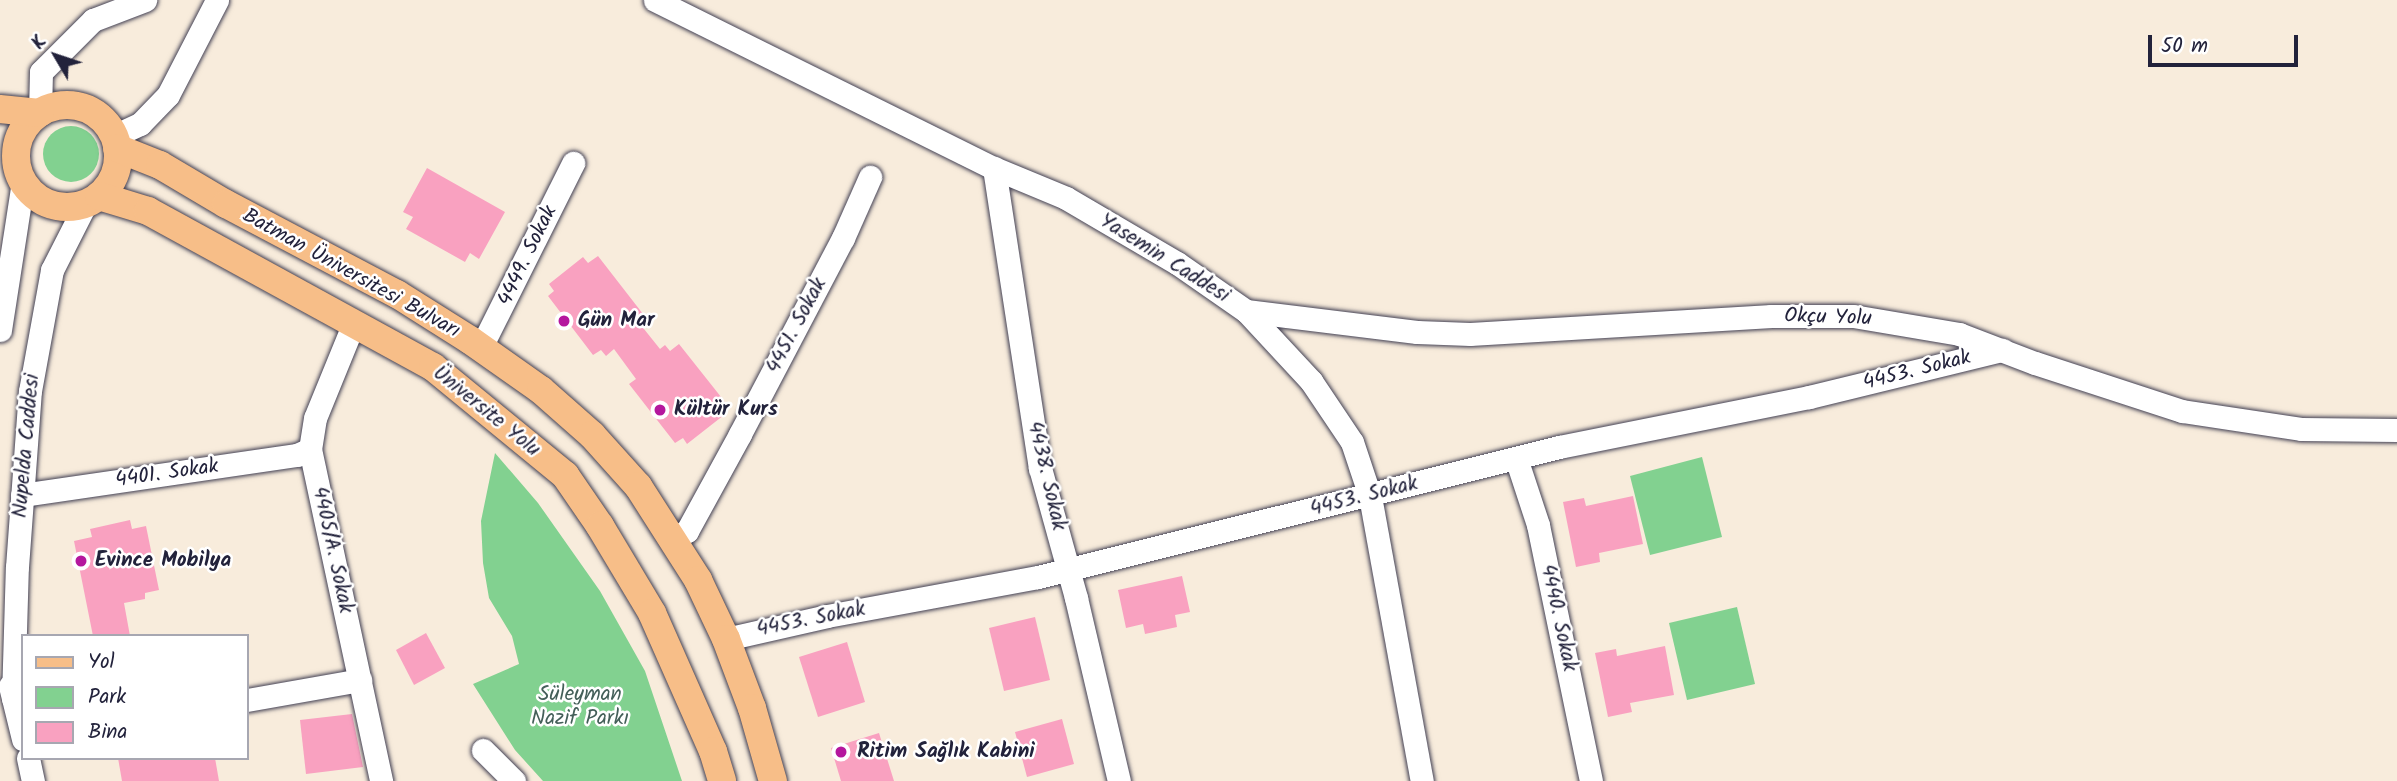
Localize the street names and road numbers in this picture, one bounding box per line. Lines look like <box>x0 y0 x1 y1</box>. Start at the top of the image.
street label: 4449. Sokak <box>493 202 563 310</box>
street label: Batman Üniversitesi Bulvarı <box>238 204 464 344</box>
street label: Yasemin Caddesi <box>1094 209 1234 309</box>
street label: 4451. Sokak <box>761 274 833 378</box>
street label: Okçu Yolu <box>1784 304 1872 332</box>
street label: 4453. Sokak <box>1861 345 1973 397</box>
street label: Üniversite Yolu <box>427 361 545 463</box>
street label: Nupelda Caddesi <box>8 373 46 519</box>
street label: 4438. Sokak <box>1021 419 1071 533</box>
street label: 4401. Sokak <box>114 454 220 494</box>
street label: 4453. Sokak <box>1308 471 1420 523</box>
street label: 4405/A. Sokak <box>306 484 358 616</box>
street label: 4440. Sokak <box>1534 562 1582 674</box>
street label: 4453. Sokak <box>755 597 867 643</box>

